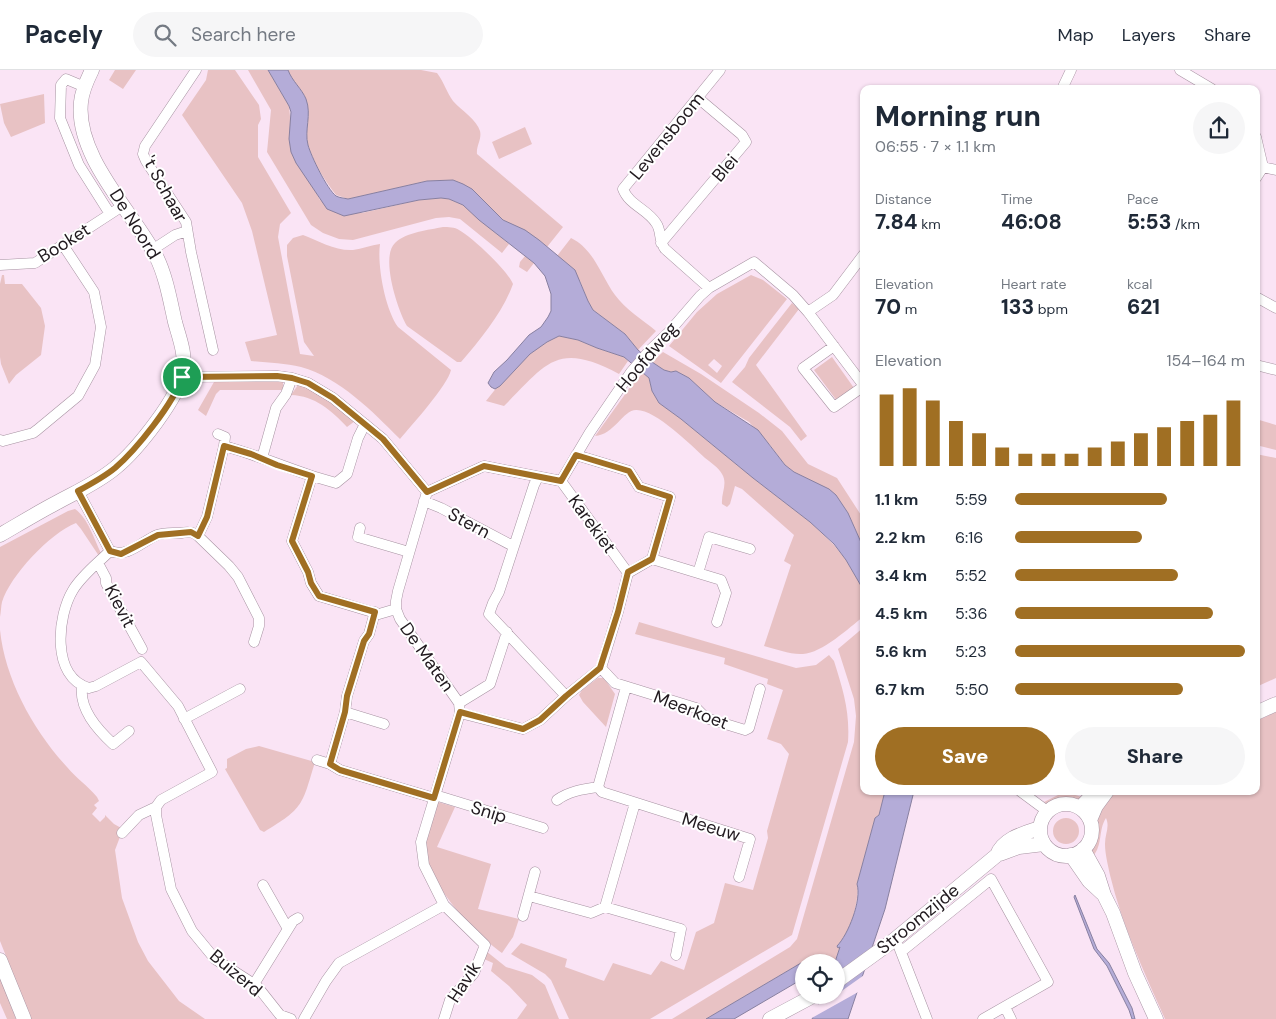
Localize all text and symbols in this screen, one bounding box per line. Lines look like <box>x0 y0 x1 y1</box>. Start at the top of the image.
search box <box>133 12 483 57</box>
text: Pacely <box>25 19 103 50</box>
icon: search <box>151 21 179 49</box>
text: Search here <box>191 22 296 47</box>
text: Map <box>1058 23 1094 47</box>
text: Layers <box>1122 23 1176 47</box>
text: Share <box>1204 23 1251 47</box>
street label: Levensboom <box>624 87 710 185</box>
text: Morning run <box>875 98 1041 135</box>
button: share <box>1193 102 1245 154</box>
text: 06:55 · 7 × 1.1 km <box>875 136 996 157</box>
street label: Blei <box>706 149 744 187</box>
street label: 't Schaar <box>137 152 193 227</box>
street label: De Noord <box>104 184 166 264</box>
text: Distance <box>875 190 932 208</box>
text: Time <box>1001 190 1033 208</box>
text: Pace <box>1127 190 1158 208</box>
text: 7.84 <box>875 208 918 236</box>
text: 46:08 <box>1001 208 1062 236</box>
text: 5:53 <box>1127 208 1171 236</box>
text: km <box>918 215 941 233</box>
text: /km <box>1171 215 1200 233</box>
street label: Booket <box>33 218 95 268</box>
text: Elevation <box>875 275 933 293</box>
text: Heart rate <box>1001 275 1066 293</box>
text: kcal <box>1127 275 1152 293</box>
text: 70 <box>875 293 901 321</box>
text: 133 <box>1001 293 1034 321</box>
text: 621 <box>1127 293 1160 321</box>
text: m <box>901 300 917 318</box>
text: bpm <box>1034 300 1068 318</box>
street label: Hoofdweg <box>611 317 683 397</box>
text: Elevation <box>875 350 942 371</box>
text: 154–164 m <box>1167 350 1245 371</box>
pin <box>161 356 203 398</box>
icon: arrive <box>168 363 196 391</box>
text: 1.1 km <box>875 489 918 510</box>
text: 5:59 <box>955 489 987 510</box>
street label: Karekiet <box>563 490 621 558</box>
street label: Stern <box>444 502 494 544</box>
text: 2.2 km <box>875 527 926 548</box>
text: 6:16 <box>955 527 983 548</box>
text: 3.4 km <box>875 565 927 586</box>
text: 5:52 <box>955 565 987 586</box>
street label: Kievit <box>99 580 141 632</box>
text: 4.5 km <box>875 603 927 624</box>
text: 5:36 <box>955 603 988 624</box>
street label: De Maten <box>394 618 460 696</box>
text: 5.6 km <box>875 641 927 662</box>
text: 5:23 <box>955 641 987 662</box>
text: 6.7 km <box>875 679 925 700</box>
text: 5:50 <box>955 679 989 700</box>
street label: Meerkoet <box>650 685 732 735</box>
button: Save <box>875 727 1055 785</box>
button: Share <box>1065 727 1245 785</box>
street label: Snip <box>468 795 510 829</box>
street label: Meeuw <box>679 807 743 847</box>
street label: Stroomzijde <box>872 878 964 960</box>
street label: Buizerd <box>205 944 267 1002</box>
map controls <box>795 954 845 1004</box>
button: locate <box>795 954 845 1004</box>
street label: Havik <box>442 957 486 1007</box>

